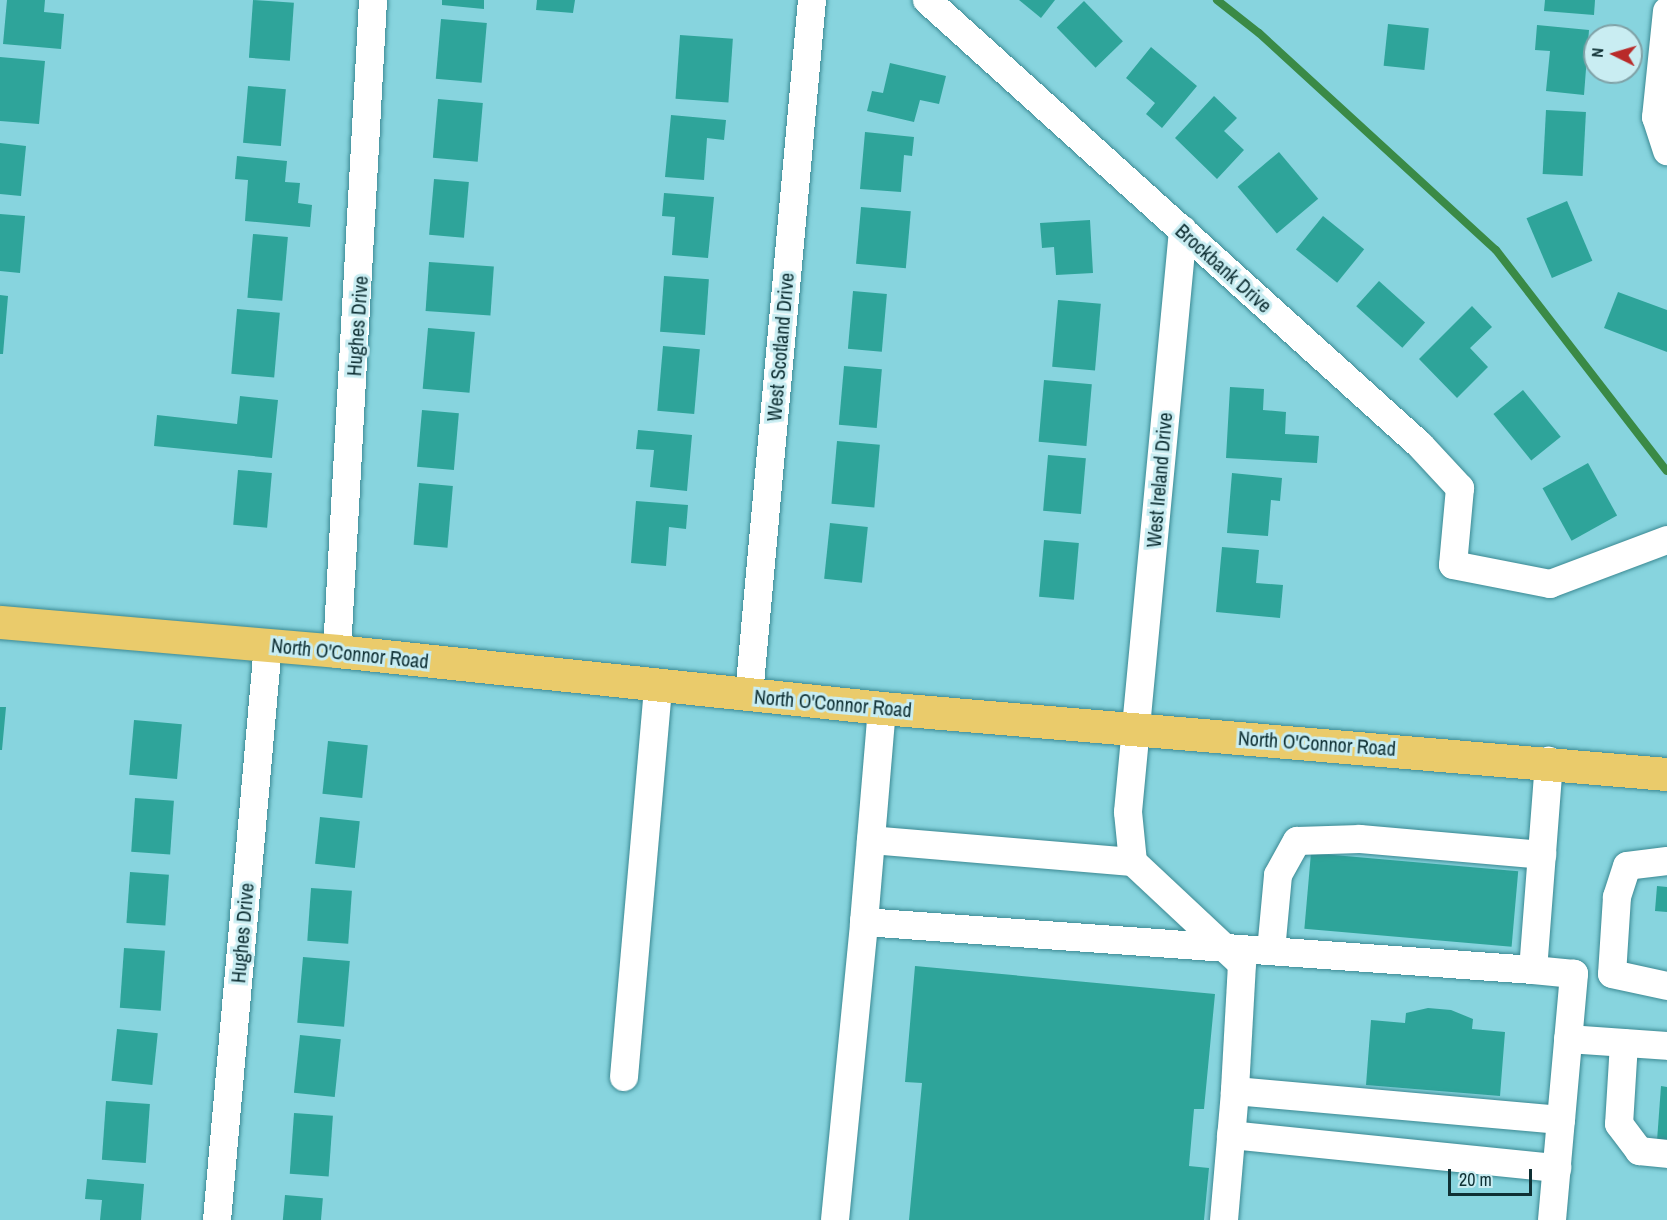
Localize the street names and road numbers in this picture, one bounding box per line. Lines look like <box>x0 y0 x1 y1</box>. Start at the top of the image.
street label: Brockbank Drive <box>1171 219 1277 317</box>
street label: West Scotland Drive <box>762 272 798 422</box>
street label: Hughes Drive <box>342 275 372 377</box>
street label: West Ireland Drive <box>1141 411 1177 549</box>
street label: North O'Connor Road <box>270 633 430 673</box>
street label: North O'Connor Road <box>753 684 913 722</box>
street label: North O'Connor Road <box>1237 726 1397 760</box>
street label: Hughes Drive <box>226 882 258 984</box>

